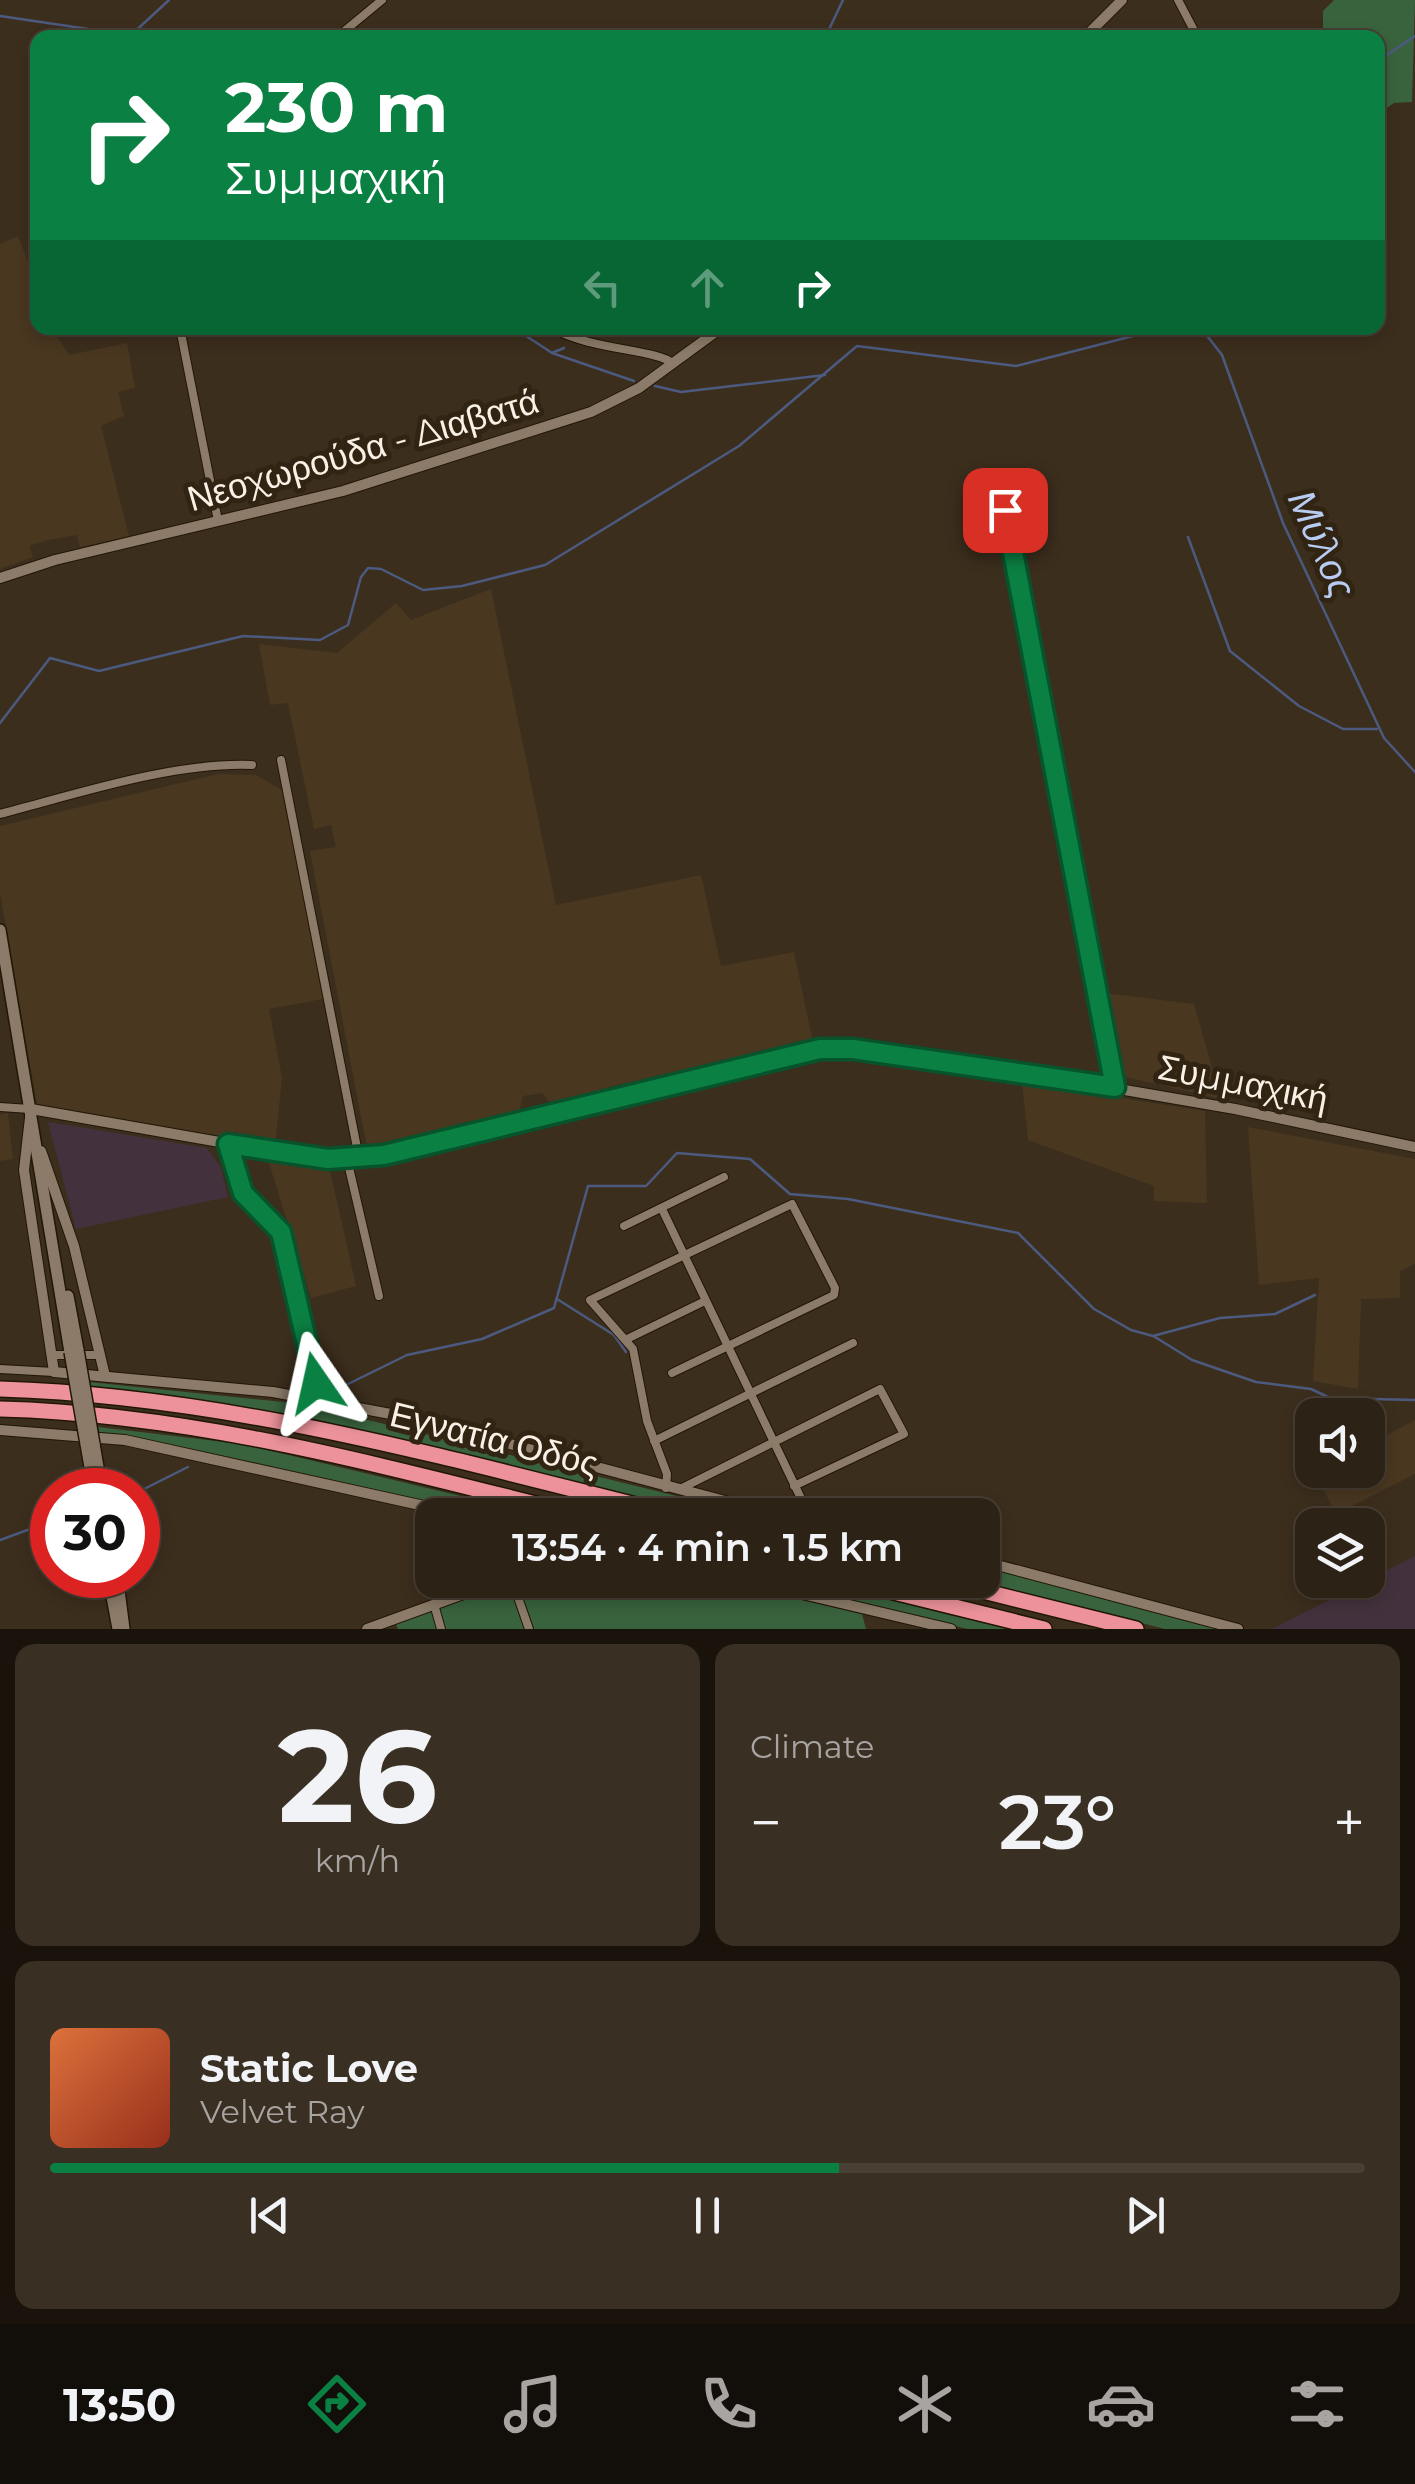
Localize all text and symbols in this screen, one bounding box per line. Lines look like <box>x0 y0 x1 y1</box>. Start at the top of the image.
text: 230 m <box>225 64 449 150</box>
icon: right <box>60 70 190 200</box>
text: Συμμαχική <box>225 150 446 205</box>
icon: left <box>575 260 630 315</box>
icon: ahead <box>680 260 735 315</box>
icon: right <box>785 260 840 315</box>
street label: Νεοχωρούδα - Διαβατά <box>182 379 543 520</box>
pin <box>963 468 1048 553</box>
icon: arrive <box>978 483 1033 538</box>
water label: Μύλος <box>1278 483 1367 605</box>
street label: Συμμαχική <box>1155 1045 1332 1120</box>
position arrow <box>264 1331 368 1435</box>
street label: Εγνατία Οδός <box>386 1392 602 1485</box>
map controls <box>1295 1398 1385 1598</box>
button: sound <box>1295 1398 1385 1488</box>
speed limit sign: 30 <box>30 1468 160 1598</box>
button: layers <box>1295 1508 1385 1598</box>
text: 13:54 · 4 min · 1.5 km <box>512 1524 903 1571</box>
text: 26 <box>278 1696 437 1855</box>
text: Climate <box>750 1727 874 1766</box>
text: 23° <box>999 1776 1116 1868</box>
text: − <box>750 1789 782 1856</box>
text: + <box>1333 1789 1365 1856</box>
text: km/h <box>315 1841 400 1880</box>
text: Static Love <box>200 2045 418 2092</box>
text: Velvet Ray <box>200 2092 365 2131</box>
icon: previous <box>242 2188 297 2243</box>
icon: pause <box>680 2188 735 2243</box>
icon: next <box>1118 2188 1173 2243</box>
icon: directions <box>302 2369 372 2439</box>
icon: music <box>498 2369 568 2439</box>
icon: phone <box>694 2369 764 2439</box>
icon: climate <box>890 2369 960 2439</box>
icon: car <box>1086 2369 1156 2439</box>
icon: filters <box>1282 2369 1352 2439</box>
text: 13:50 <box>63 2377 176 2432</box>

